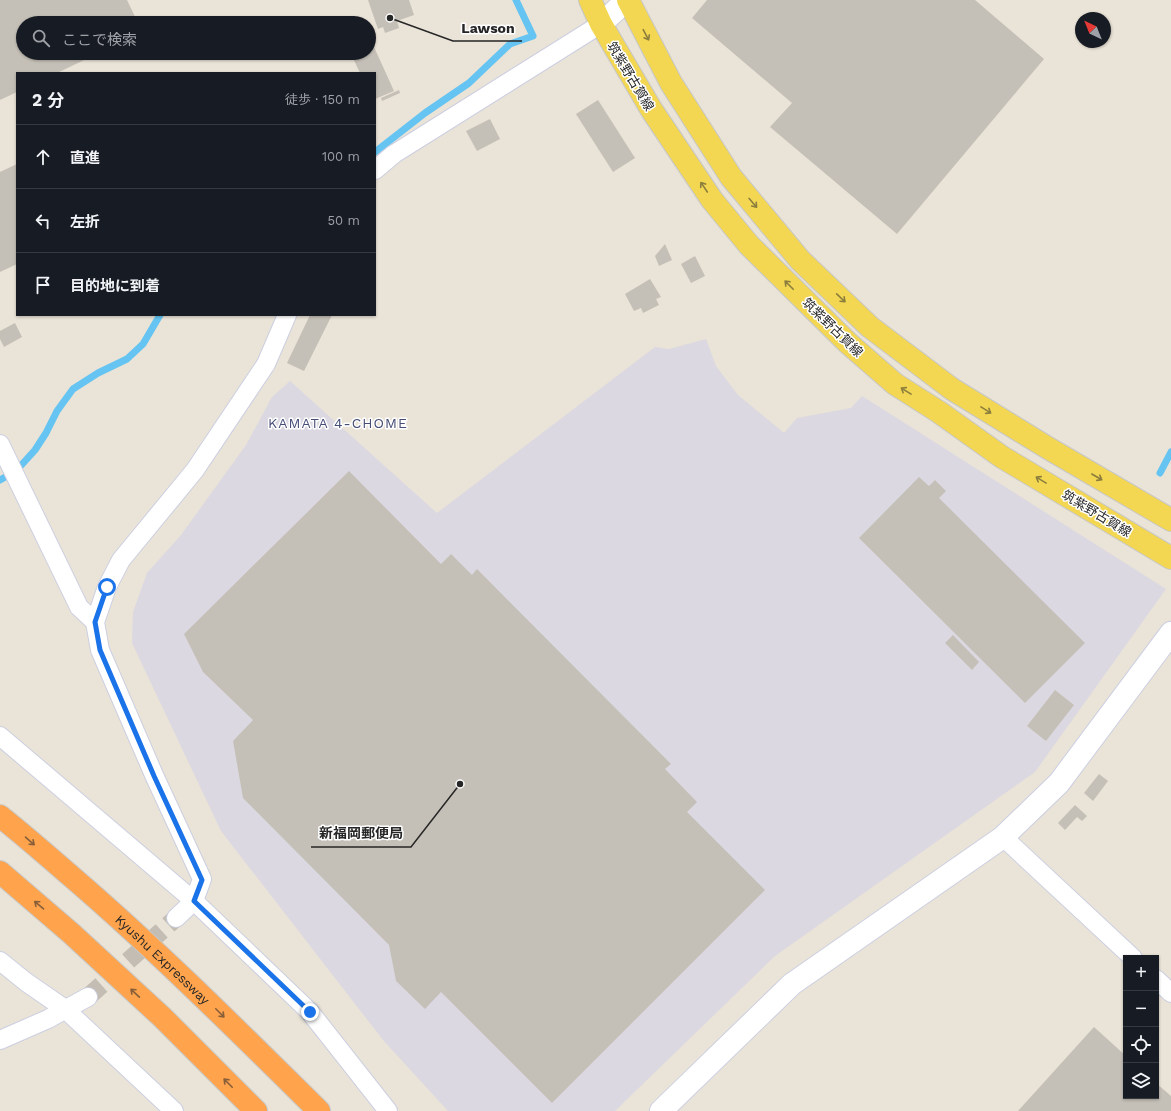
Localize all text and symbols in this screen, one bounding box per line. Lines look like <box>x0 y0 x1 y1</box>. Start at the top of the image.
north arrow <box>1075 12 1111 48</box>
callout: Lawson <box>453 15 522 41</box>
search box <box>16 16 376 60</box>
text: Lawson <box>461 20 515 36</box>
icon: search <box>30 27 52 49</box>
one-way arrow <box>642 28 650 40</box>
text: ここで検索 <box>62 31 137 49</box>
street label: 筑紫野古賀線 <box>604 39 657 114</box>
text: 2 分 <box>32 90 64 110</box>
text: 徒歩 · 150 m <box>285 92 360 107</box>
icon: ahead <box>32 146 54 168</box>
text: 直進 <box>70 149 100 167</box>
text: 100 m <box>322 149 360 164</box>
one-way arrow <box>700 182 708 193</box>
one-way arrow <box>748 198 757 208</box>
icon: left <box>32 210 54 232</box>
text: 左折 <box>70 213 100 231</box>
text: 50 m <box>328 213 360 228</box>
icon: arrive <box>32 274 54 296</box>
text: 目的地に到着 <box>70 277 160 295</box>
one-way arrow <box>784 280 794 290</box>
one-way arrow <box>836 294 846 303</box>
street label: 筑紫野古賀線 <box>799 295 866 360</box>
one-way arrow <box>900 387 912 395</box>
one-way arrow <box>980 406 992 414</box>
district label: KAMATA 4-CHOME <box>268 415 408 431</box>
one-way arrow <box>1091 473 1103 481</box>
one-way arrow <box>1035 476 1047 484</box>
street label: 筑紫野古賀線 <box>1059 487 1134 540</box>
route start <box>98 578 116 596</box>
callout: 新福岡郵便局 <box>311 821 411 847</box>
text: 新福岡郵便局 <box>319 825 403 841</box>
one-way arrow <box>25 836 36 845</box>
one-way arrow <box>34 901 45 910</box>
street label: Kyushu Expressway <box>112 912 213 1008</box>
map controls <box>1123 955 1159 1099</box>
button: + <box>1123 955 1159 991</box>
one-way arrow <box>130 988 141 997</box>
button: − <box>1123 991 1159 1027</box>
route end <box>301 1003 319 1021</box>
one-way arrow <box>215 1008 225 1018</box>
button: locate <box>1123 1027 1159 1063</box>
button: layers <box>1123 1063 1159 1099</box>
one-way arrow <box>223 1079 233 1088</box>

